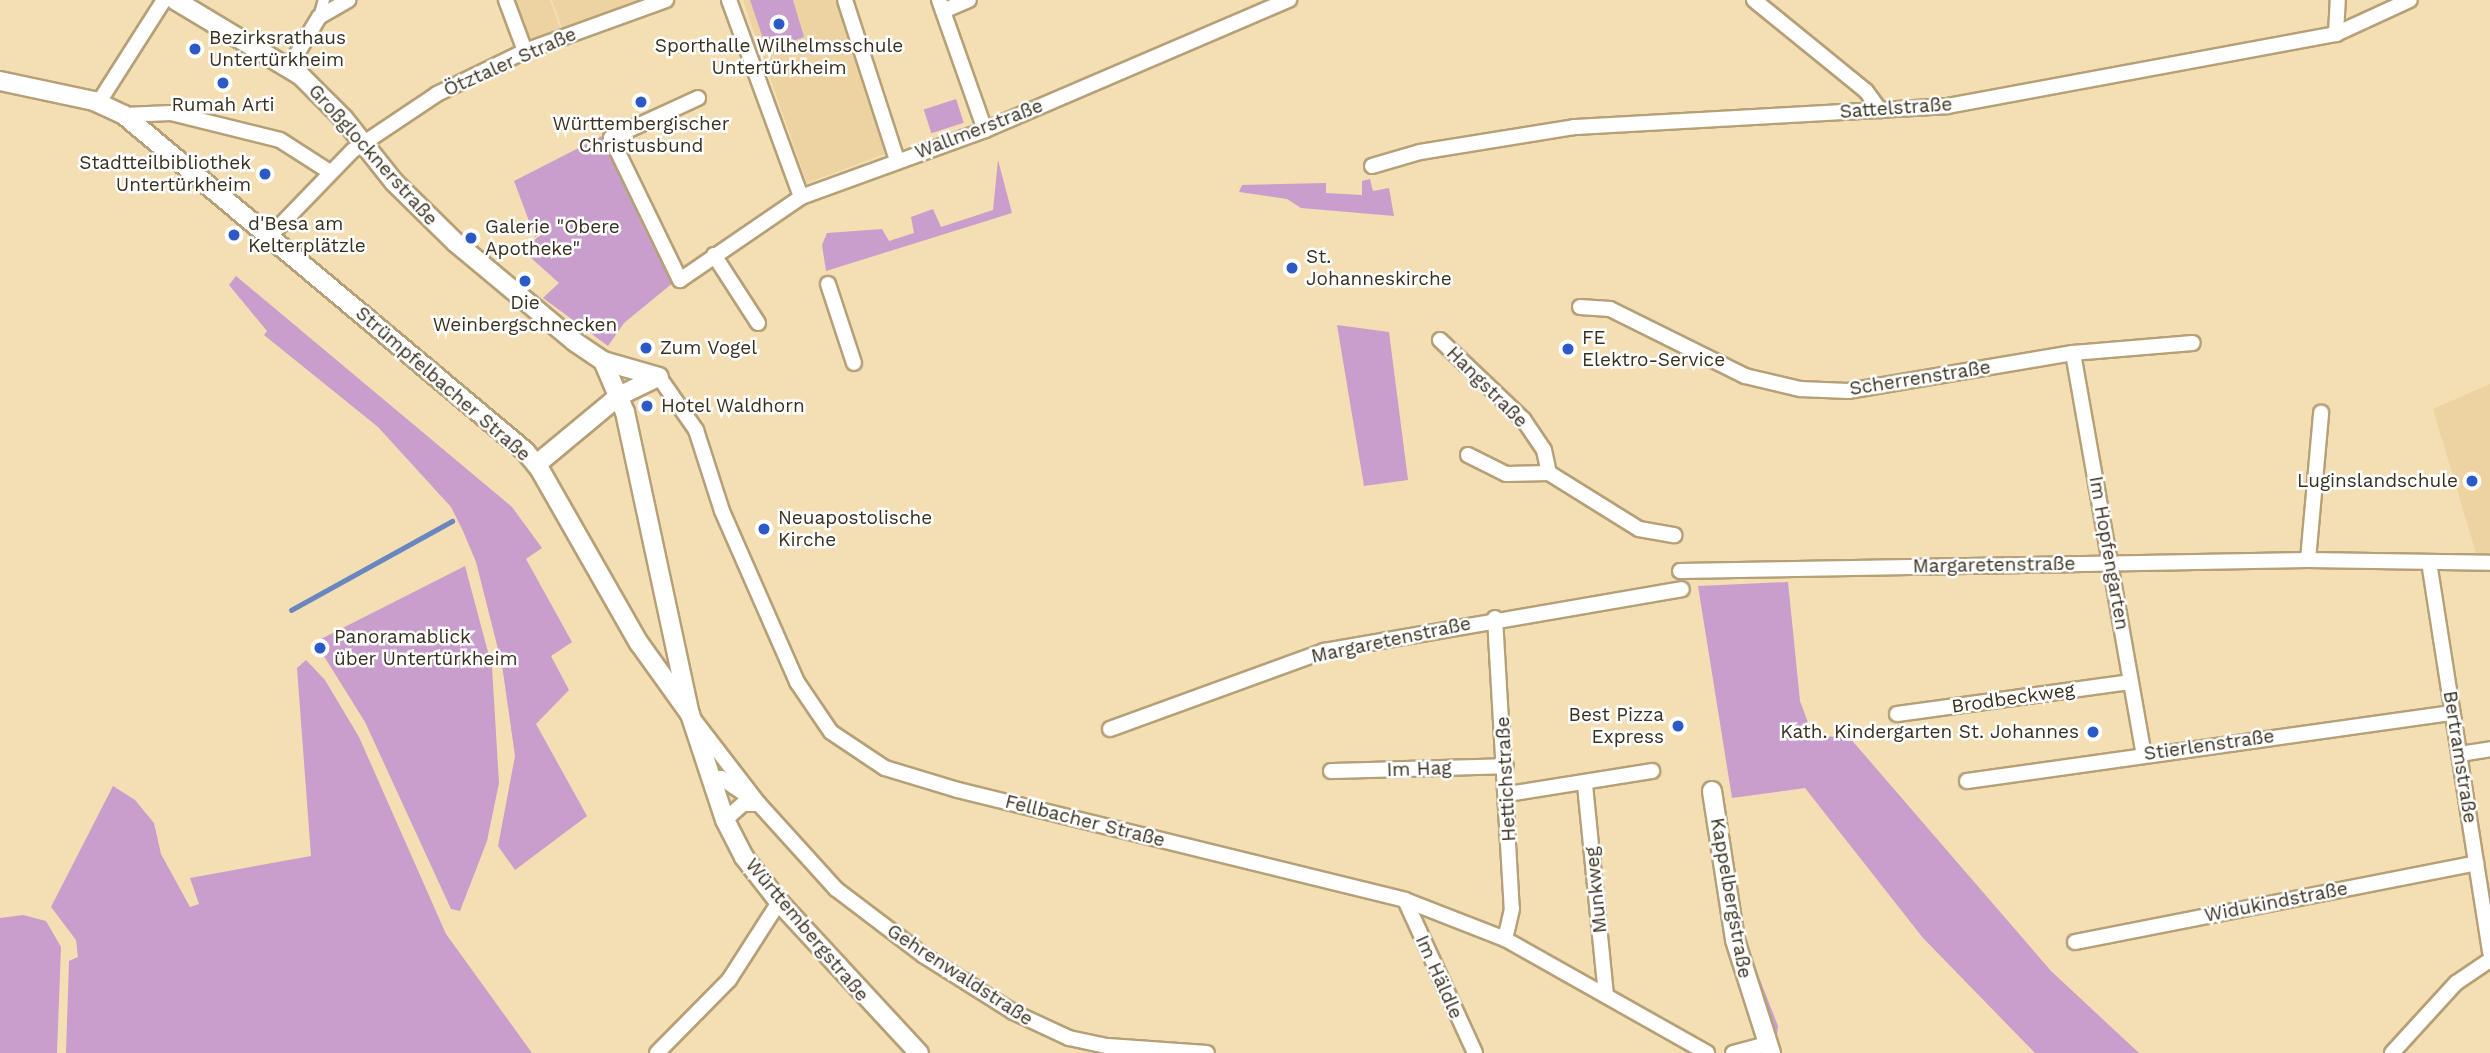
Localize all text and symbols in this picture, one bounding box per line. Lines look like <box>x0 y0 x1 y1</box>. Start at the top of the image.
marker: Sporthalle Wilhelmsschule Untertürkheim <box>771 16 787 32</box>
street label: Ötztaler Straße <box>440 22 580 102</box>
place label: Bezirksrathaus Untertürkheim <box>209 27 346 71</box>
place label: Sporthalle Wilhelmsschule Untertürkheim <box>655 35 903 79</box>
marker: Bezirksrathaus Untertürkheim <box>187 41 203 57</box>
marker: Rumah Arti <box>215 75 231 91</box>
street label: Großglocknerstraße <box>304 80 442 230</box>
street label: Sattelstraße <box>1839 93 1953 123</box>
place label: Rumah Arti <box>171 94 275 116</box>
marker: Württembergischer Christusbund <box>633 94 649 110</box>
street label: Wallmerstraße <box>912 94 1046 164</box>
place label: Württembergischer Christusbund <box>552 113 730 157</box>
place label: Stadtteilbibliothek Untertürkheim <box>79 152 251 196</box>
marker: Stadtteilbibliothek Untertürkheim <box>257 166 273 182</box>
place label: d'Besa am Kelterplätzle <box>248 213 366 257</box>
place label: Galerie "Obere Apotheke" <box>485 216 620 260</box>
marker: d'Besa am Kelterplätzle <box>226 227 242 243</box>
marker: Galerie "Obere Apotheke" <box>463 230 479 246</box>
place label: St. Johanneskirche <box>1306 246 1452 290</box>
marker: St. Johanneskirche <box>1284 260 1300 276</box>
marker: Die Weinbergschnecken <box>517 273 533 289</box>
place label: Die Weinbergschnecken <box>433 292 617 336</box>
street label: Strümpfelbacher Straße <box>351 302 535 466</box>
place label: FE Elektro-Service <box>1582 327 1725 371</box>
place label: Zum Vogel <box>660 337 758 359</box>
marker: Zum Vogel <box>638 340 654 356</box>
marker: FE Elektro-Service <box>1560 341 1576 357</box>
street label: Hangstraße <box>1442 342 1532 432</box>
street label: Scherrenstraße <box>1848 356 1992 400</box>
place label: Hotel Waldhorn <box>661 395 806 417</box>
marker: Hotel Waldhorn <box>639 398 655 414</box>
place label: Luginslandschule <box>2297 470 2458 492</box>
marker: Luginslandschule <box>2464 473 2480 489</box>
street label: Im Hopfengarten <box>2084 474 2134 632</box>
place label: Neuapostolische Kirche <box>778 507 932 551</box>
marker: Neuapostolische Kirche <box>756 521 772 537</box>
street label: Margaretenstraße <box>1912 552 2076 578</box>
street label: Margaretenstraße <box>1309 612 1473 668</box>
place label: Panoramablick über Untertürkheim <box>334 626 518 670</box>
marker: Panoramablick über Untertürkheim <box>312 640 328 656</box>
street label: Brodbeckweg <box>1950 678 2076 718</box>
street label: Bertramstraße <box>2438 689 2482 825</box>
place label: Best Pizza Express <box>1568 704 1664 748</box>
street label: Hettichstraße <box>1491 716 1521 842</box>
marker: Best Pizza Express <box>1670 718 1686 734</box>
place label: Kath. Kindergarten St. Johannes <box>1780 721 2079 743</box>
marker: Kath. Kindergarten St. Johannes <box>2085 724 2101 740</box>
street label: Stierlenstraße <box>2142 725 2276 765</box>
street label: Im Hag <box>1386 756 1452 782</box>
street label: Fellbacher Straße <box>1002 790 1168 852</box>
street label: Kappelbergstraße <box>1706 816 1756 980</box>
street label: Munkweg <box>1580 846 1612 934</box>
street label: Württembergstraße <box>740 854 874 1006</box>
street label: Widukindstraße <box>2202 877 2350 927</box>
street label: Gehrenwaldstraße <box>883 919 1037 1031</box>
street label: Im Häldle <box>1410 932 1468 1022</box>

